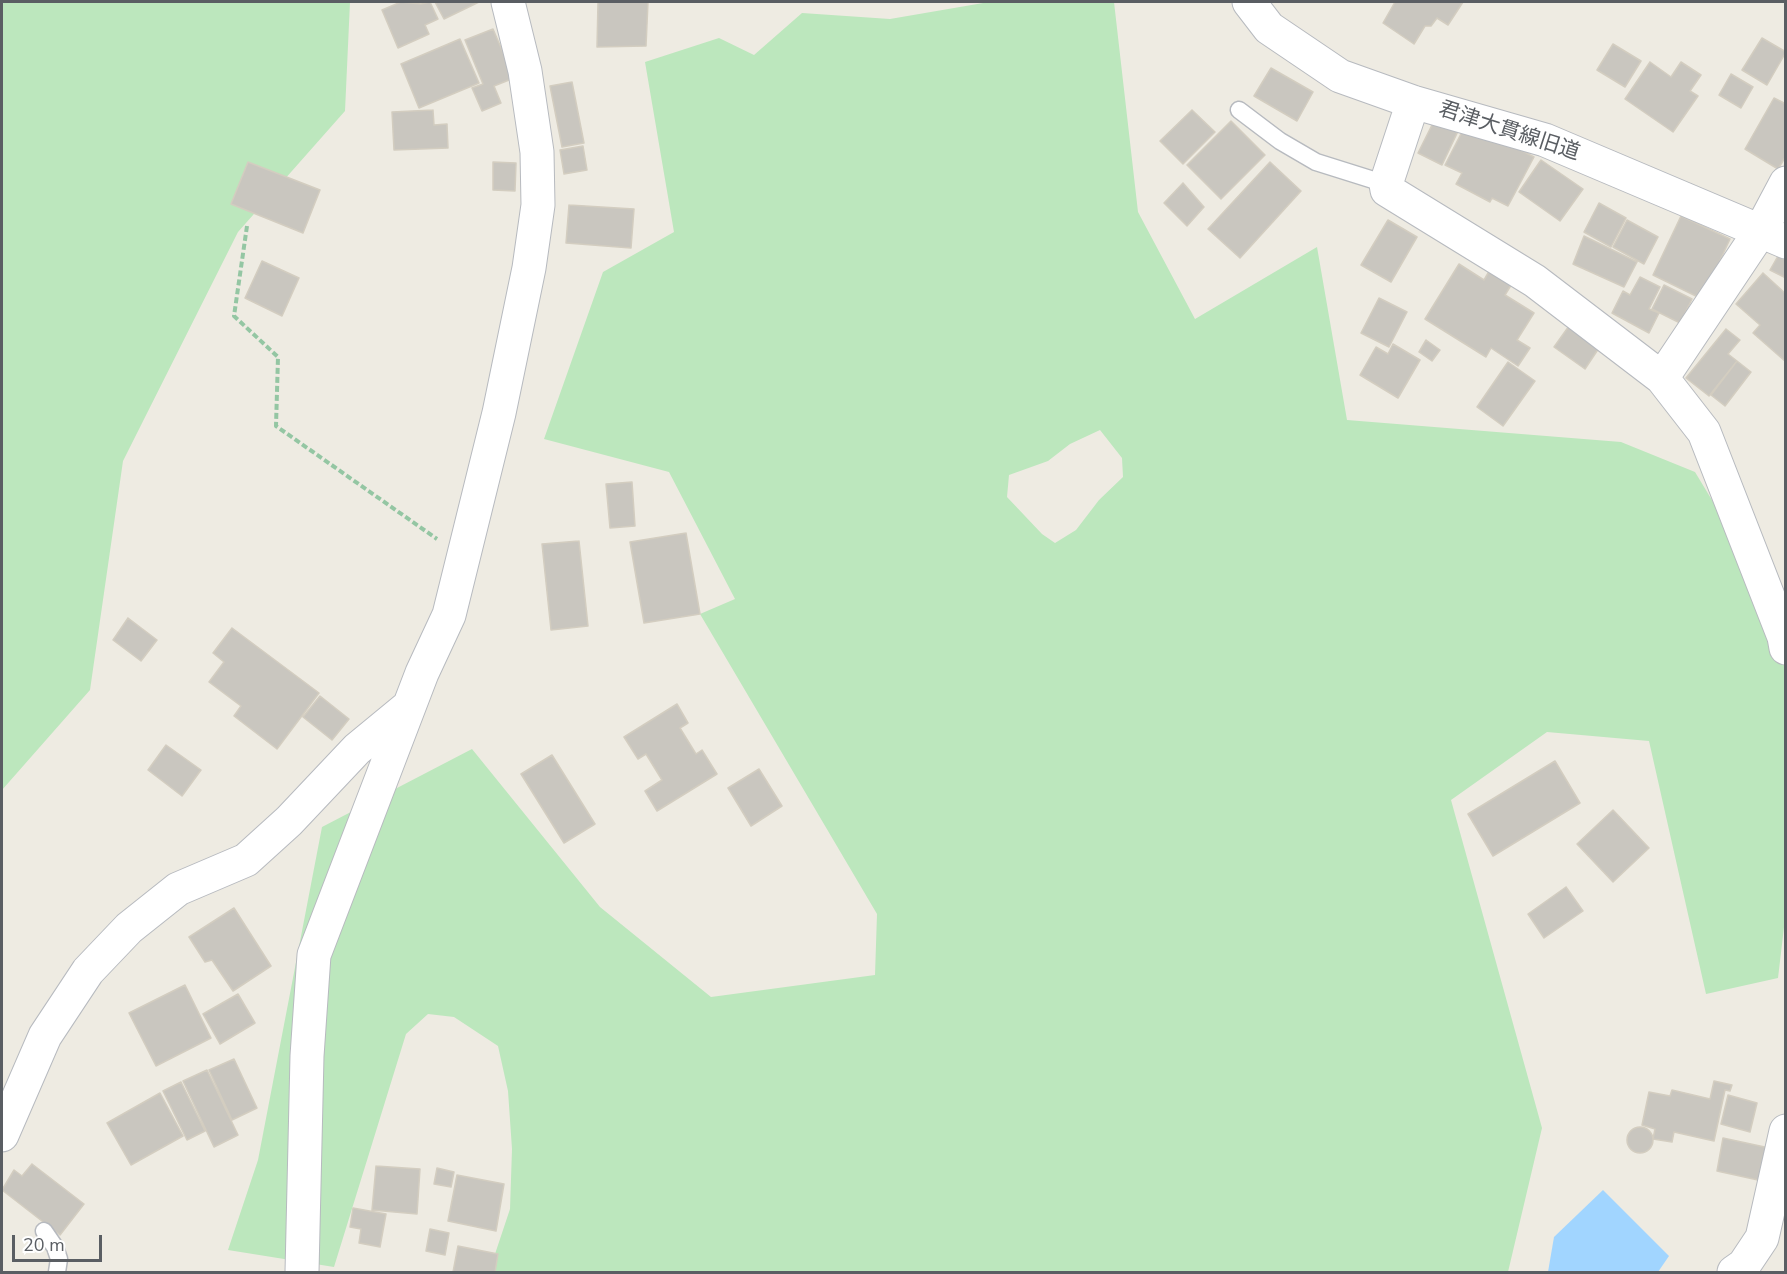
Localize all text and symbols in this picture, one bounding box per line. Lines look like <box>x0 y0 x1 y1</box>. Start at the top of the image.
street label: 君津大貫線旧道 <box>1435 97 1583 167</box>
scale bar <box>15 1223 105 1261</box>
text: 20 m <box>23 1233 65 1257</box>

